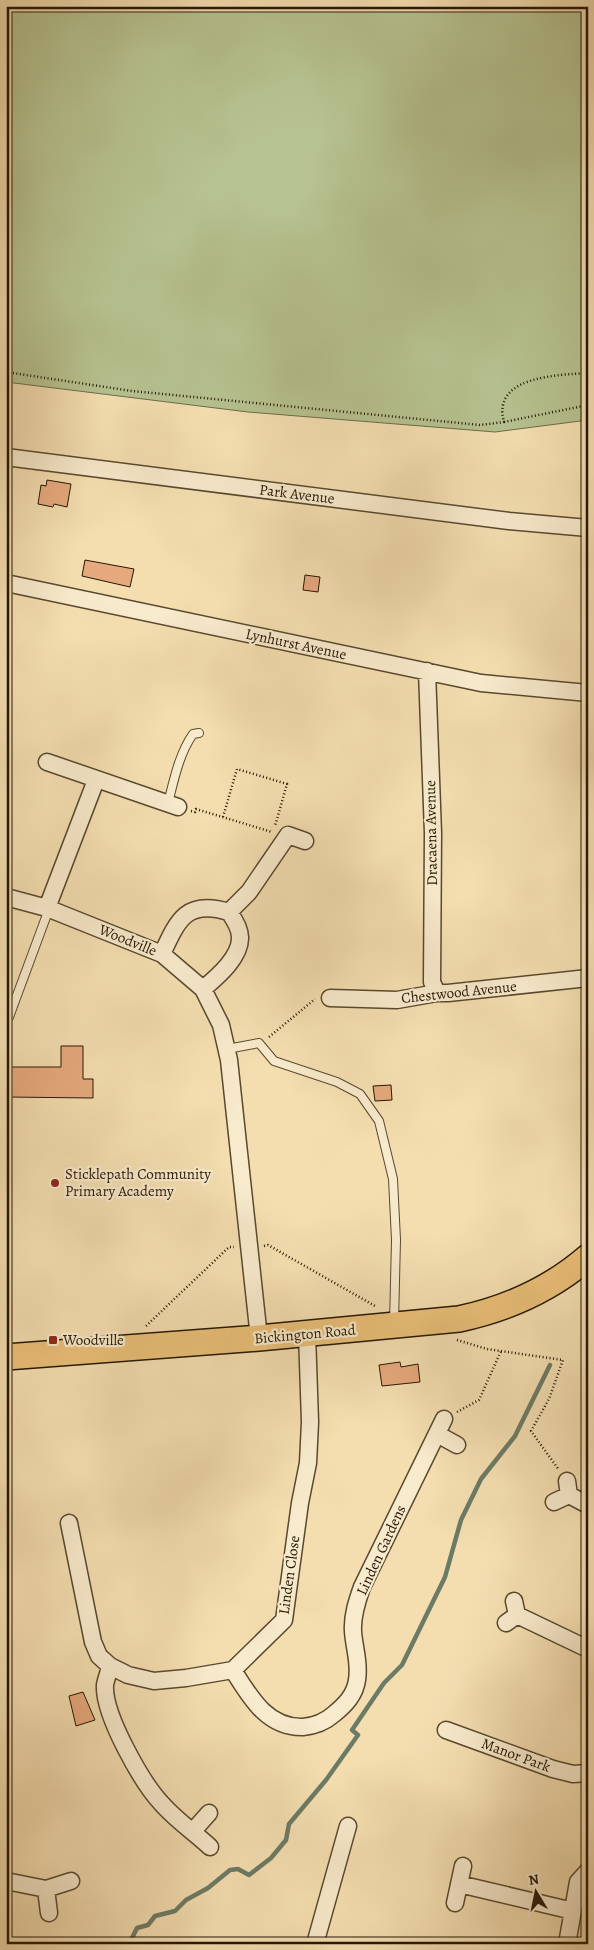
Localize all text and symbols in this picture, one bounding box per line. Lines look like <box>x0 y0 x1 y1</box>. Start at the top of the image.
street label: Park Avenue <box>258 479 336 509</box>
street label: Lynhurst Avenue <box>244 624 349 665</box>
street label: Dracaena Avenue <box>420 780 442 886</box>
street label: Woodville <box>95 919 160 961</box>
street label: Chestwood Avenue <box>400 976 518 1008</box>
place label: Sticklepath Community Primary Academy <box>65 1164 211 1201</box>
marker: Sticklepath Community Primary Academy <box>49 1177 61 1189</box>
street label: Bickington Road <box>253 1320 357 1348</box>
place label: Woodville <box>62 1330 124 1350</box>
marker: Woodville <box>47 1334 59 1346</box>
street label: Linden Gardens <box>351 1502 411 1598</box>
street label: Linden Close <box>274 1534 304 1616</box>
street label: Manor Park <box>479 1733 554 1777</box>
north arrow <box>512 1868 562 1918</box>
text: N <box>527 1869 541 1890</box>

